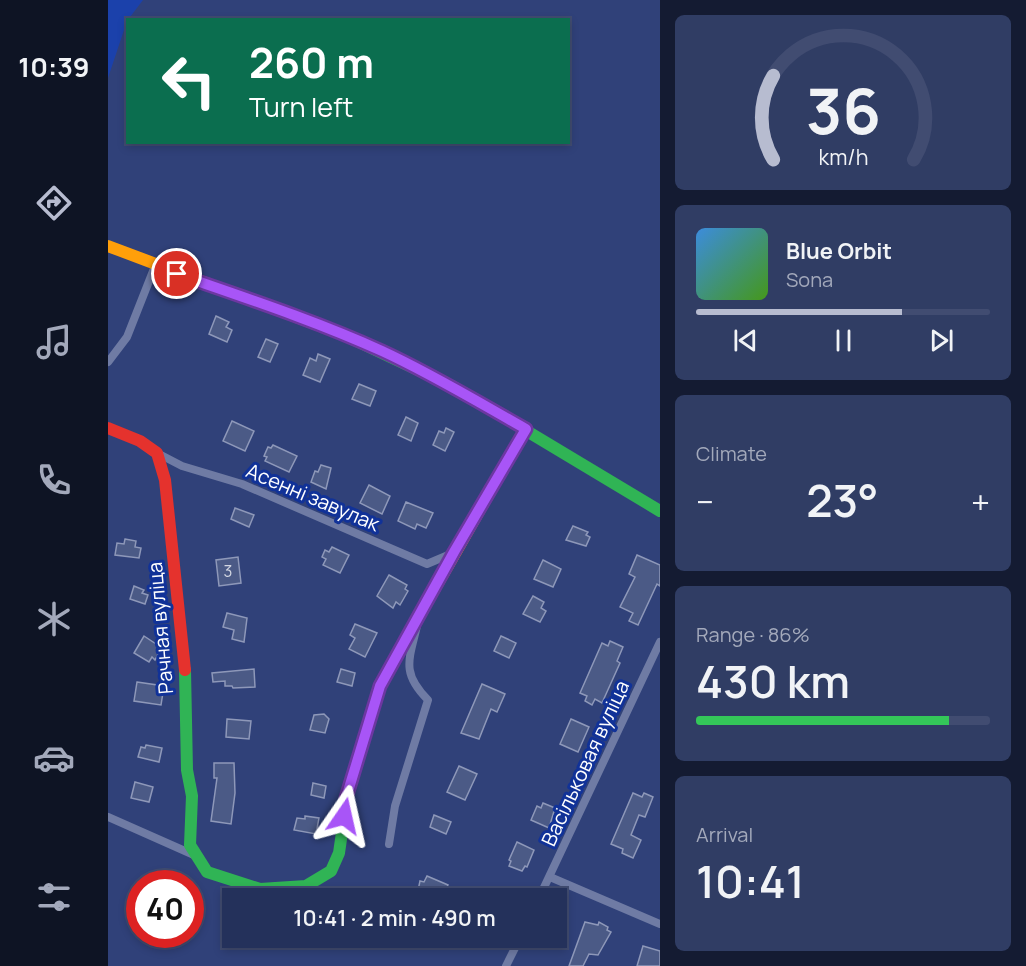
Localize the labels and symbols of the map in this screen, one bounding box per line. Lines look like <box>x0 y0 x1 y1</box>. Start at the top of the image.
pin <box>151 248 202 299</box>
street label: Асенні завулак <box>242 457 385 538</box>
house number: 3 <box>224 560 232 582</box>
street label: Рачная вуліца <box>141 561 179 695</box>
street label: Васільковая вуліца <box>535 676 635 850</box>
position arrow <box>312 784 376 848</box>
speed limit sign: 40 <box>126 870 204 948</box>

